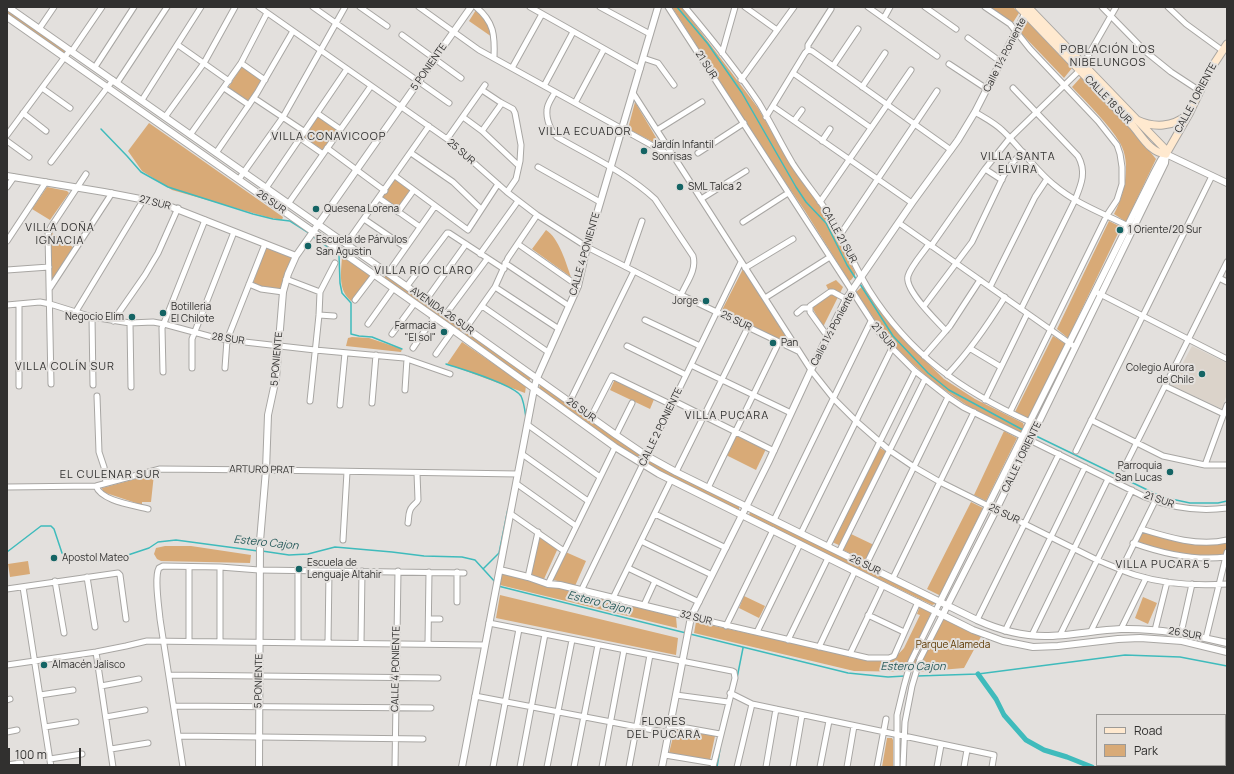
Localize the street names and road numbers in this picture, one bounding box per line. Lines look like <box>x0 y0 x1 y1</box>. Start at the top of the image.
street label: Calle 1½ Poniente <box>981 16 1029 94</box>
street label: 5 PONIENTE <box>408 41 450 93</box>
street label: 21 SUR <box>693 49 719 81</box>
street label: CALLE 1 ORIENTE <box>1173 61 1219 135</box>
street label: CALLE 18 SUR <box>1082 73 1134 127</box>
street label: 25 SUR <box>445 137 477 167</box>
street label: 26 SUR <box>254 188 288 216</box>
street label: 27 SUR <box>138 193 172 213</box>
street label: CALLE 21 SUR <box>819 205 859 265</box>
street label: CALLE 4 PONIENTE <box>567 211 603 297</box>
street label: AVENIDA 26 SUR <box>408 285 476 337</box>
street label: Calle 1½ Poniente <box>808 290 858 368</box>
street label: 25 SUR <box>719 308 753 334</box>
street label: 21 SUR <box>869 320 897 352</box>
street label: 28 SUR <box>211 330 245 348</box>
street label: 5 PONIENTE <box>269 331 285 387</box>
street label: CALLE 2 PONIENTE <box>637 386 685 468</box>
street label: 26 SUR <box>564 395 598 425</box>
street label: CALLE 1 ORIENTE <box>1000 420 1044 494</box>
street label: ARTURO PRAT <box>229 463 295 477</box>
street label: 21 SUR <box>1142 489 1176 511</box>
street label: 25 SUR <box>987 501 1021 527</box>
street label: 26 SUR <box>847 552 883 578</box>
street label: 32 SUR <box>679 608 713 628</box>
street label: 26 SUR <box>1168 625 1202 643</box>
street label: CALLE 4 PONIENTE <box>389 626 403 712</box>
street label: 5 PONIENTE <box>253 654 265 708</box>

